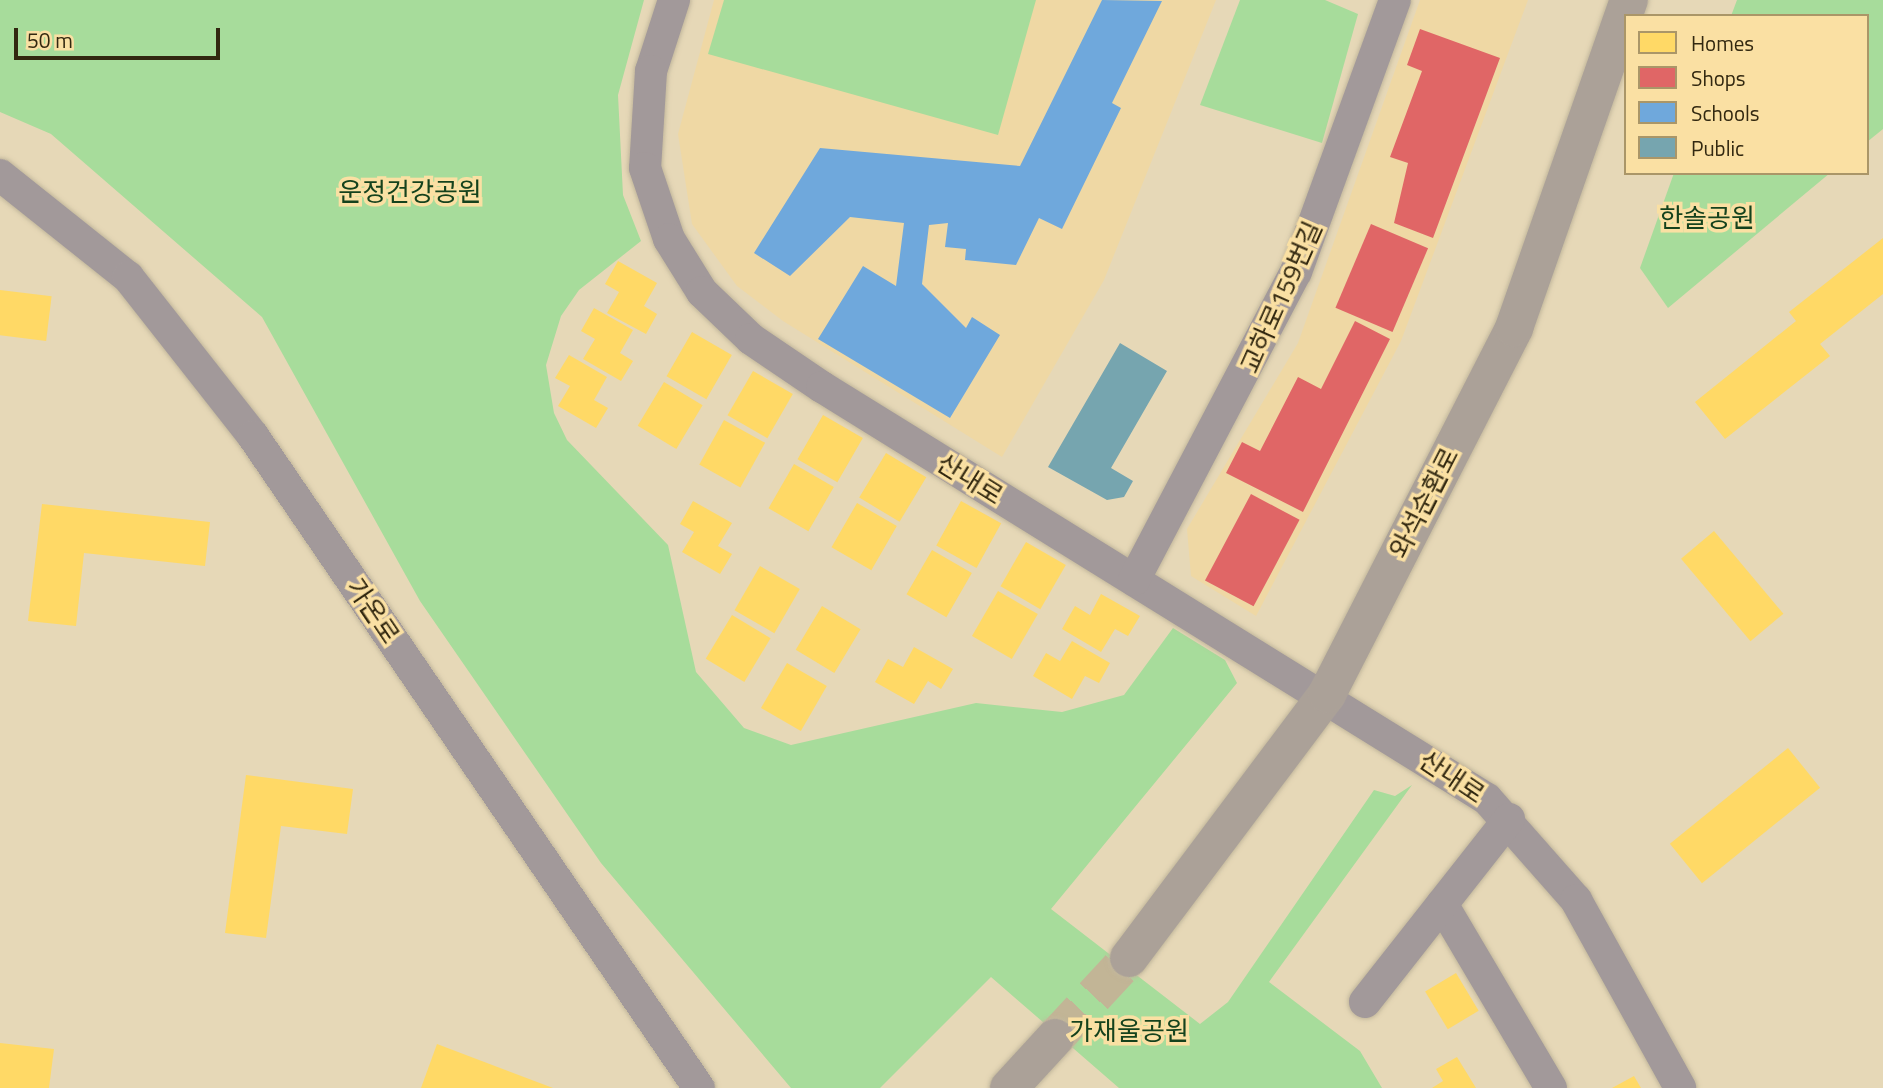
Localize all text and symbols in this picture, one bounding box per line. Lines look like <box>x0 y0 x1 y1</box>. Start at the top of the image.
scale bar <box>18 14 224 58</box>
legend <box>1624 14 1869 175</box>
text: 50 m <box>27 24 73 56</box>
text: Homes <box>1691 27 1754 59</box>
text: Shops <box>1691 62 1746 94</box>
text: Schools <box>1691 97 1760 129</box>
text: Public <box>1691 132 1744 164</box>
park label: 운정건강공원 <box>338 176 482 208</box>
park label: 한솔공원 <box>1659 202 1755 234</box>
street label: 교하로159번길 <box>1234 216 1328 378</box>
street label: 와석순환로 <box>1383 443 1465 563</box>
street label: 산내로 <box>931 447 1009 511</box>
street label: 가온로 <box>340 573 406 649</box>
street label: 산내로 <box>1414 744 1490 810</box>
park label: 가재울공원 <box>1069 1015 1189 1047</box>

